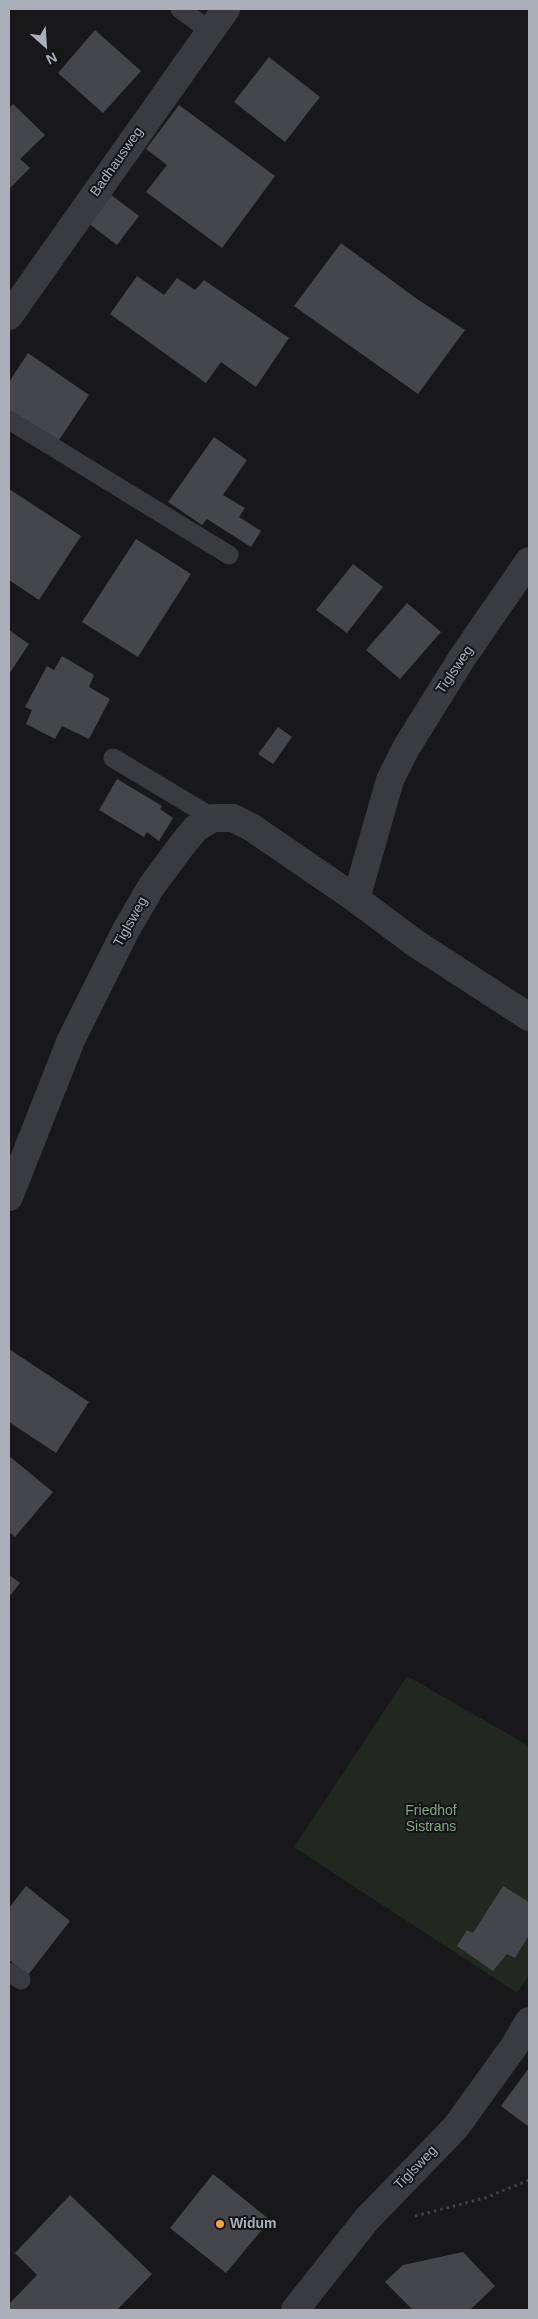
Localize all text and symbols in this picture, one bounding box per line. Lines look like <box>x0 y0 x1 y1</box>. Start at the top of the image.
north arrow <box>20 20 70 70</box>
text: N <box>44 49 60 68</box>
street label: Badhausweg <box>87 124 147 200</box>
street label: Tiglsweg <box>433 643 477 697</box>
street label: Tiglsweg <box>110 894 152 950</box>
park label: Friedhof Sistrans <box>405 1803 457 1835</box>
street label: Tiglsweg <box>391 2142 441 2194</box>
place label: Widum <box>230 2216 277 2232</box>
marker: Widum <box>214 2218 226 2230</box>

